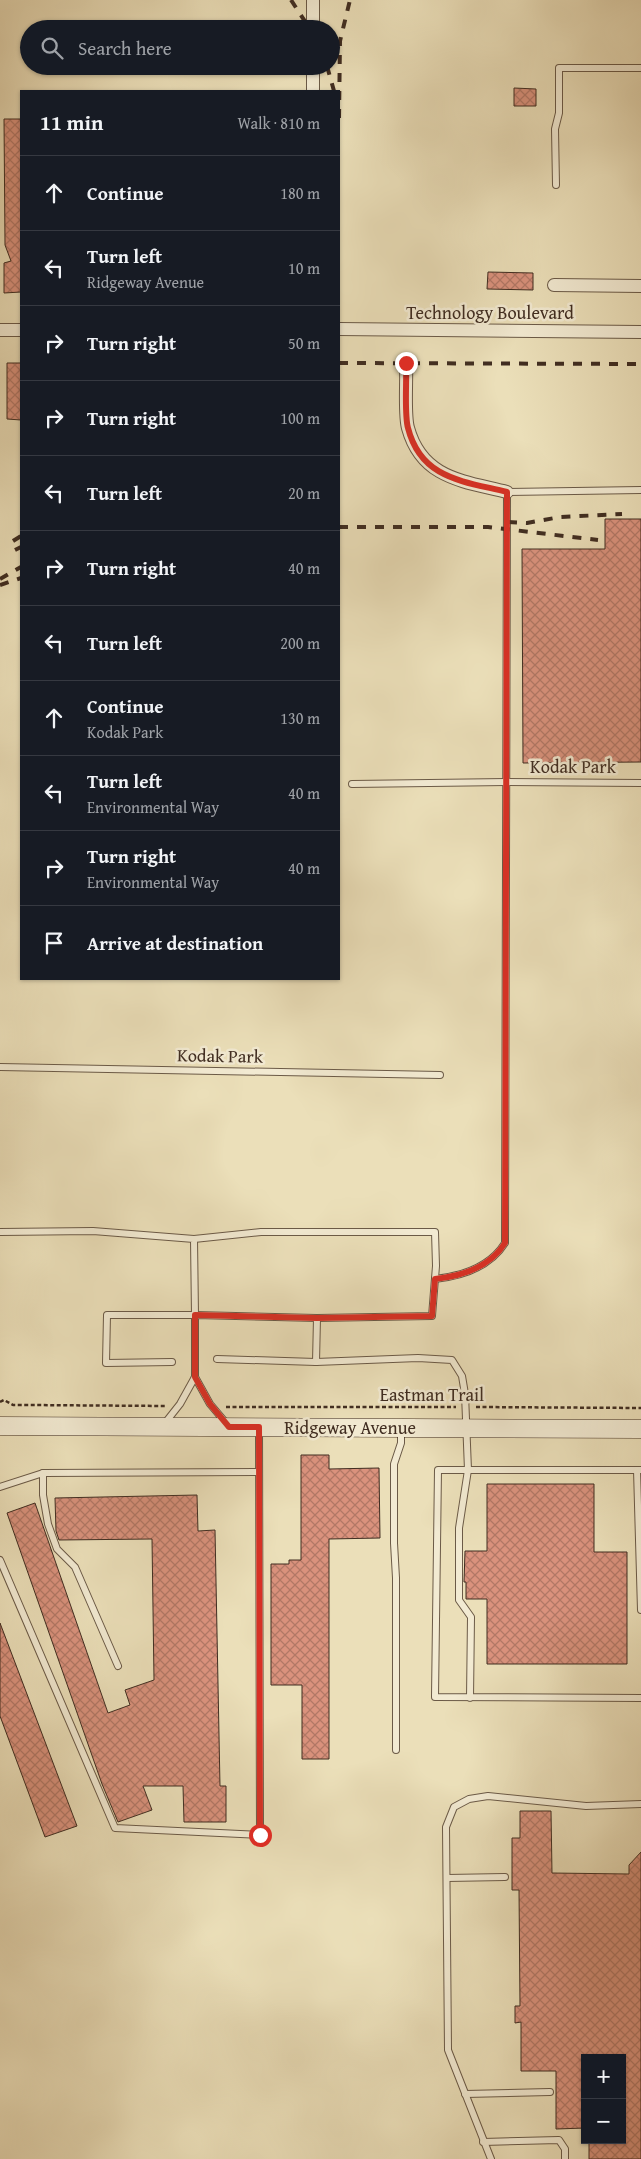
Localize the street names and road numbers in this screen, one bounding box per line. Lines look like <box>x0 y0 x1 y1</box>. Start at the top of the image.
street label: Technology Boulevard <box>406 299 574 326</box>
street label: Kodak Park <box>530 753 617 780</box>
street label: Kodak Park <box>177 1041 264 1070</box>
street label: Eastman Trail <box>380 1381 484 1408</box>
street label: Ridgeway Avenue <box>284 1414 416 1441</box>

